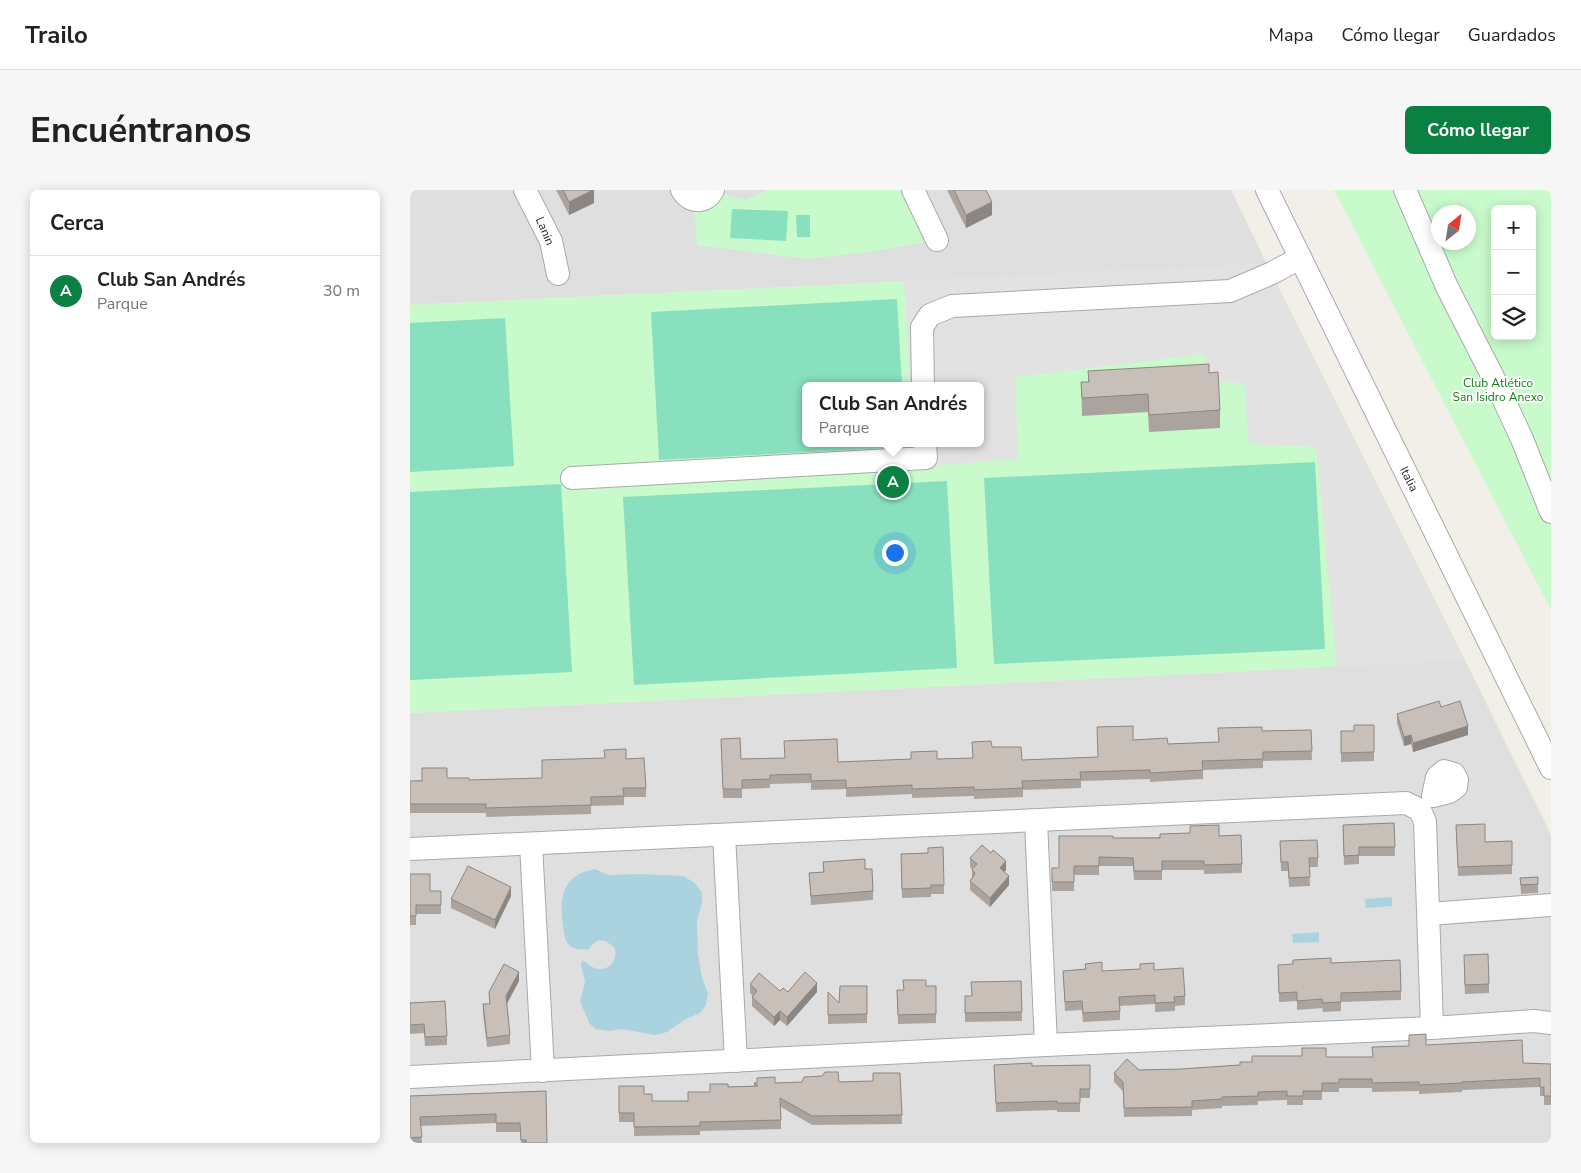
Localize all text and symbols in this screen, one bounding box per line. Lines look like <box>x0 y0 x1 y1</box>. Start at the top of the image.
text: Trailo <box>25 19 88 51</box>
text: Mapa <box>1269 23 1314 47</box>
text: Cómo llegar <box>1342 23 1440 47</box>
text: Guardados <box>1468 23 1556 47</box>
button: Cómo llegar <box>1405 106 1551 154</box>
text: Encuéntranos <box>30 107 251 154</box>
north arrow <box>1431 205 1476 250</box>
map controls <box>1491 205 1536 340</box>
button: + <box>1491 205 1536 250</box>
text: Cerca <box>50 209 104 237</box>
street label: Lanin <box>532 214 558 248</box>
button: − <box>1491 250 1536 295</box>
text: Club San Andrés <box>97 267 246 293</box>
text: A <box>60 280 72 302</box>
text: 30 m <box>323 280 360 302</box>
text: Parque <box>97 293 148 315</box>
button: layers <box>1491 295 1536 340</box>
park label: Club Atlético San Isidro Anexo <box>1453 375 1544 405</box>
popup <box>802 382 984 447</box>
text: Club San Andrés <box>819 391 967 417</box>
text: Parque <box>819 417 869 439</box>
pin: A <box>877 463 909 501</box>
street label: Italia <box>1396 464 1422 494</box>
your location <box>882 540 908 566</box>

